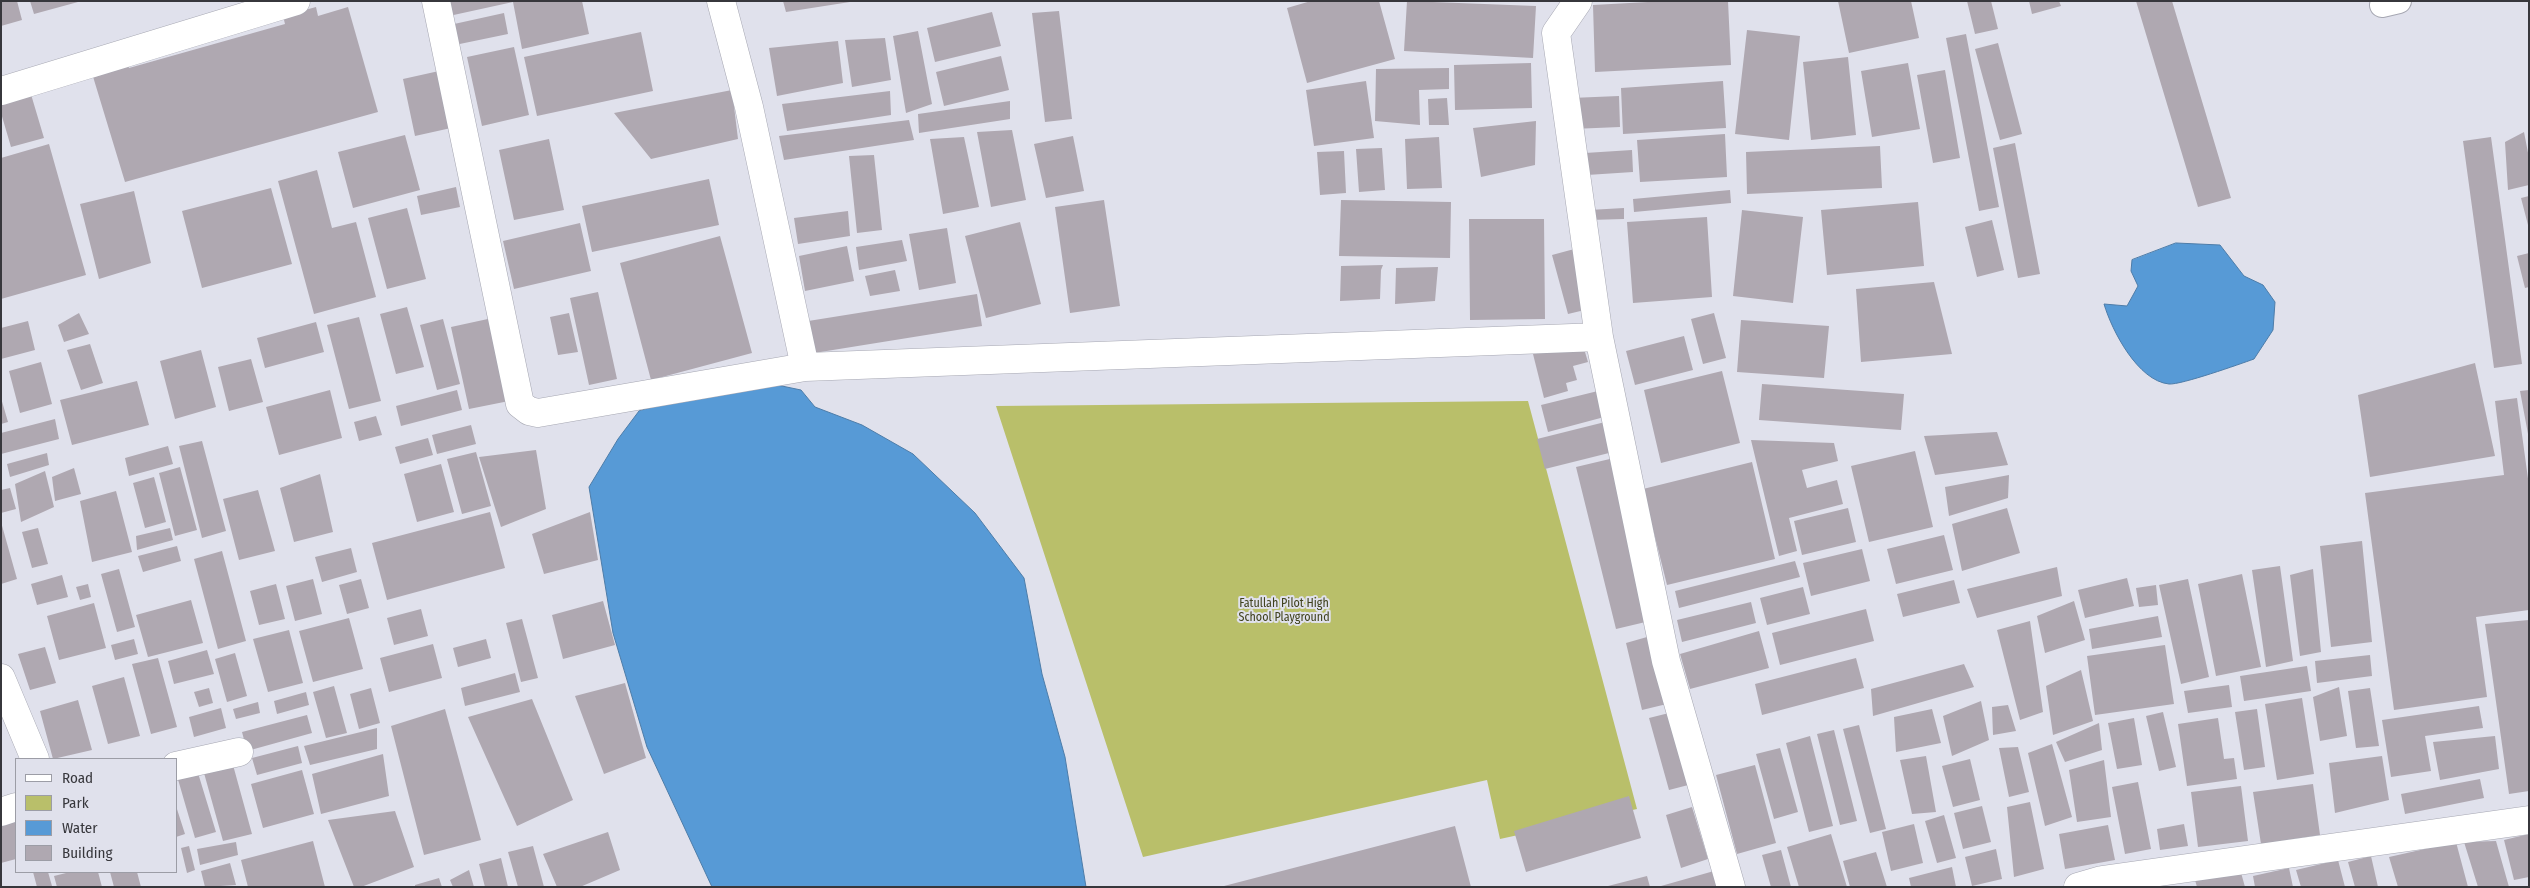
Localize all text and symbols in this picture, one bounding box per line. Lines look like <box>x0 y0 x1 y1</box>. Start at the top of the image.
park label: Fatullah Pilot High School Playground <box>1238 597 1330 625</box>
legend <box>15 758 178 873</box>
text: Road <box>62 769 93 787</box>
text: Park <box>62 794 89 812</box>
text: Water <box>62 819 97 837</box>
text: Building <box>62 844 113 862</box>

